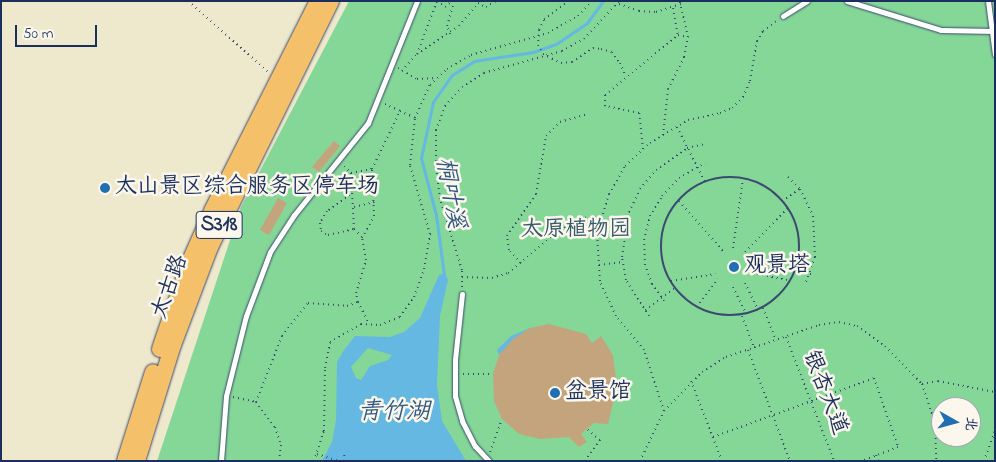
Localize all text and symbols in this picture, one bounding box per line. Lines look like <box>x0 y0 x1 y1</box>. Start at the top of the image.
scale bar <box>18 15 100 47</box>
text: 50 m <box>23 23 53 45</box>
water label: 桐叶溪 <box>429 155 469 231</box>
place label: 太山景区综合服务区停车场 <box>115 175 379 201</box>
marker: 太山景区综合服务区停车场 <box>99 182 111 194</box>
road number: S318 <box>195 206 243 244</box>
park label: 太原植物园 <box>521 218 631 244</box>
street label: 太古路 <box>147 251 195 323</box>
place label: 观景塔 <box>744 254 810 280</box>
marker: 观景塔 <box>728 261 740 273</box>
street label: 银杏大道 <box>796 347 852 439</box>
place label: 盆景馆 <box>565 380 631 406</box>
marker: 盆景馆 <box>549 387 561 399</box>
north arrow <box>931 397 981 447</box>
water label: 青竹湖 <box>358 399 430 427</box>
text: 北 <box>959 416 982 432</box>

